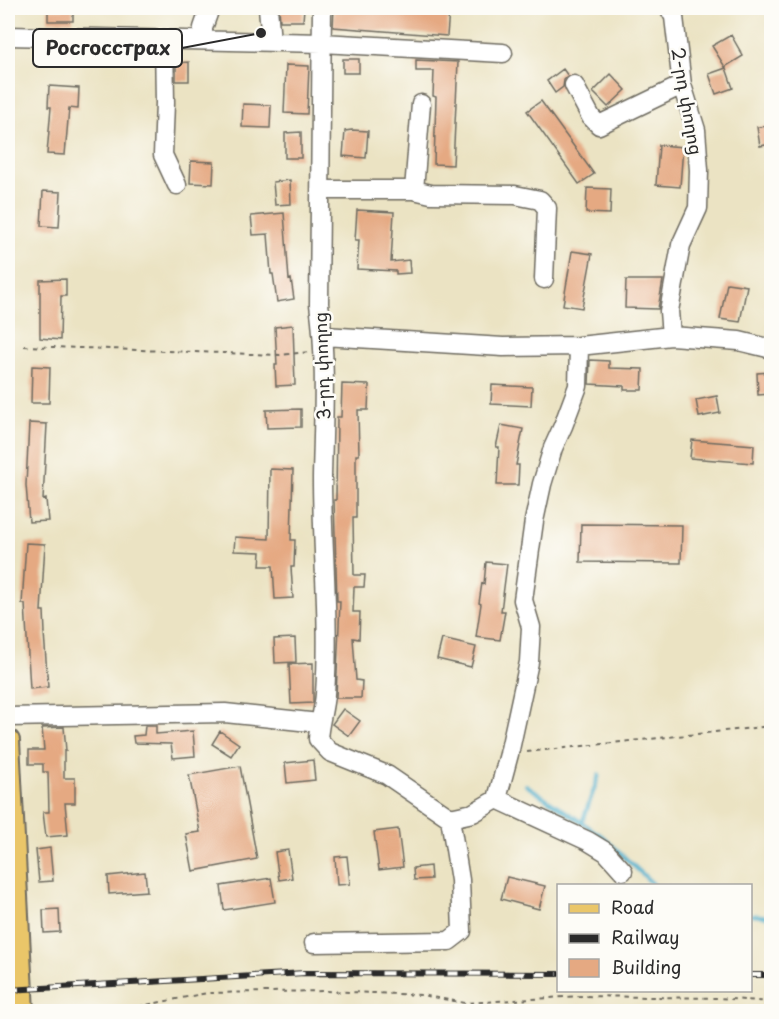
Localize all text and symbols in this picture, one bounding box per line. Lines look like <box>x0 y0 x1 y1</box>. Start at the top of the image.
callout: Росгосстрах <box>33 29 182 67</box>
text: Росгосстрах <box>45 32 171 62</box>
street label: 2-րդ փողոց <box>665 45 711 157</box>
street label: 3-րդ փողոց <box>306 312 336 420</box>
legend <box>557 884 752 992</box>
text: Road <box>611 893 655 920</box>
text: Railway <box>611 923 679 950</box>
text: Building <box>611 953 681 980</box>

